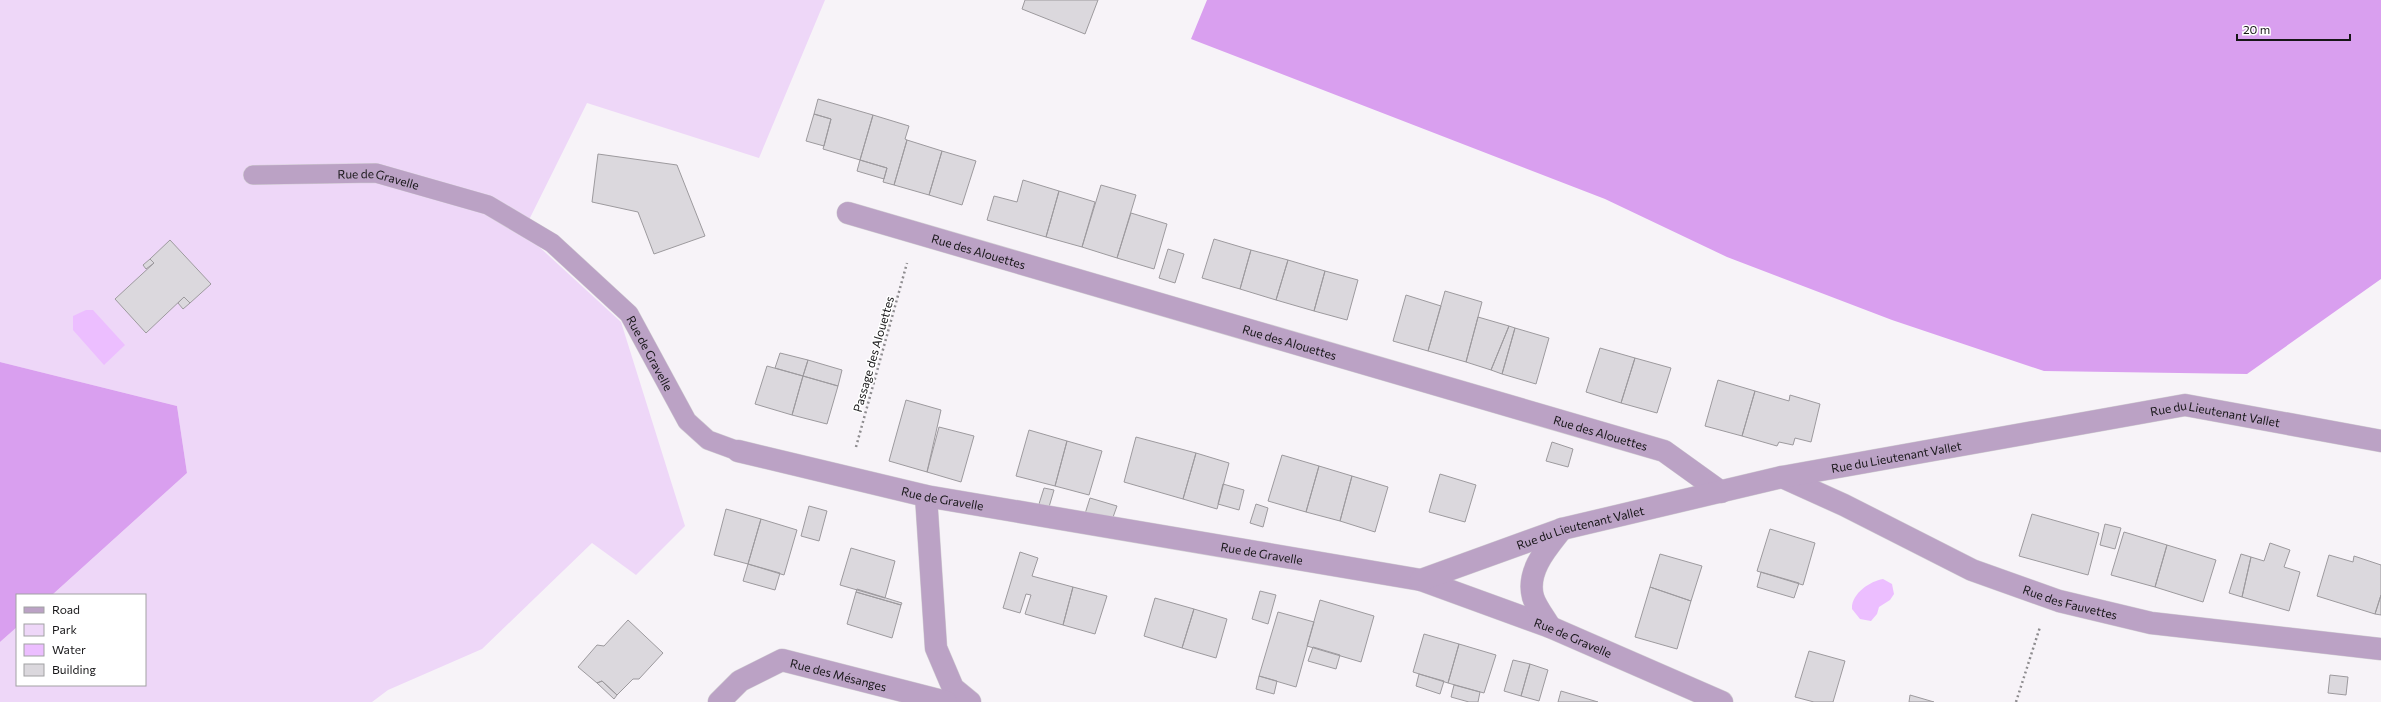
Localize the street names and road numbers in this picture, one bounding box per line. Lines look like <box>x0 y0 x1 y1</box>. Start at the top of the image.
street label: Rue de Gravelle <box>337 166 421 192</box>
street label: Rue des Alouettes <box>930 231 1027 271</box>
street label: Passage des Alouettes <box>850 294 896 414</box>
street label: Rue de Gravelle <box>624 313 676 393</box>
street label: Rue des Alouettes <box>1241 321 1338 362</box>
street label: Rue du Lieutenant Vallet <box>2149 398 2281 429</box>
street label: Rue des Alouettes <box>1552 412 1649 453</box>
street label: Rue du Lieutenant Vallet <box>1830 438 1962 475</box>
street label: Rue de Gravelle <box>900 483 985 513</box>
street label: Rue du Lieutenant Vallet <box>1515 503 1645 552</box>
street label: Rue de Gravelle <box>1220 539 1304 567</box>
street label: Rue des Fauvettes <box>2021 582 2119 622</box>
street label: Rue de Gravelle <box>1532 615 1614 660</box>
street label: Rue des Mésanges <box>789 655 888 694</box>

